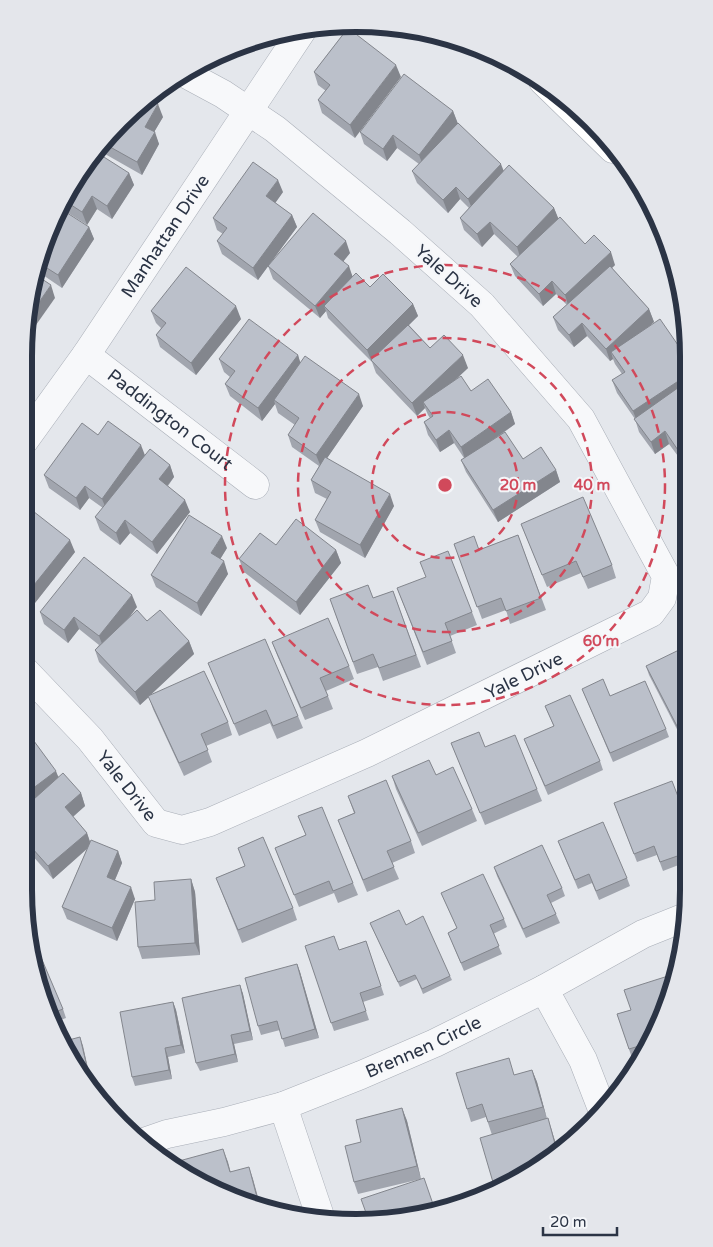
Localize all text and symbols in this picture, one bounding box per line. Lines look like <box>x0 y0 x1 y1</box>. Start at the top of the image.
street label: Manhattan Drive <box>116 170 214 302</box>
street label: Yale Drive <box>410 240 488 312</box>
street label: Paddington Court <box>103 364 237 475</box>
centre of rings <box>436 476 454 494</box>
text: 20 m <box>500 476 536 494</box>
text: 40 m <box>574 476 610 494</box>
text: 60 m <box>583 632 619 650</box>
street label: Yale Drive <box>482 647 567 704</box>
street label: Yale Drive <box>92 746 161 826</box>
street label: Brennen Circle <box>362 1011 485 1083</box>
scale bar <box>543 1204 617 1236</box>
text: 20 m <box>550 1213 587 1231</box>

